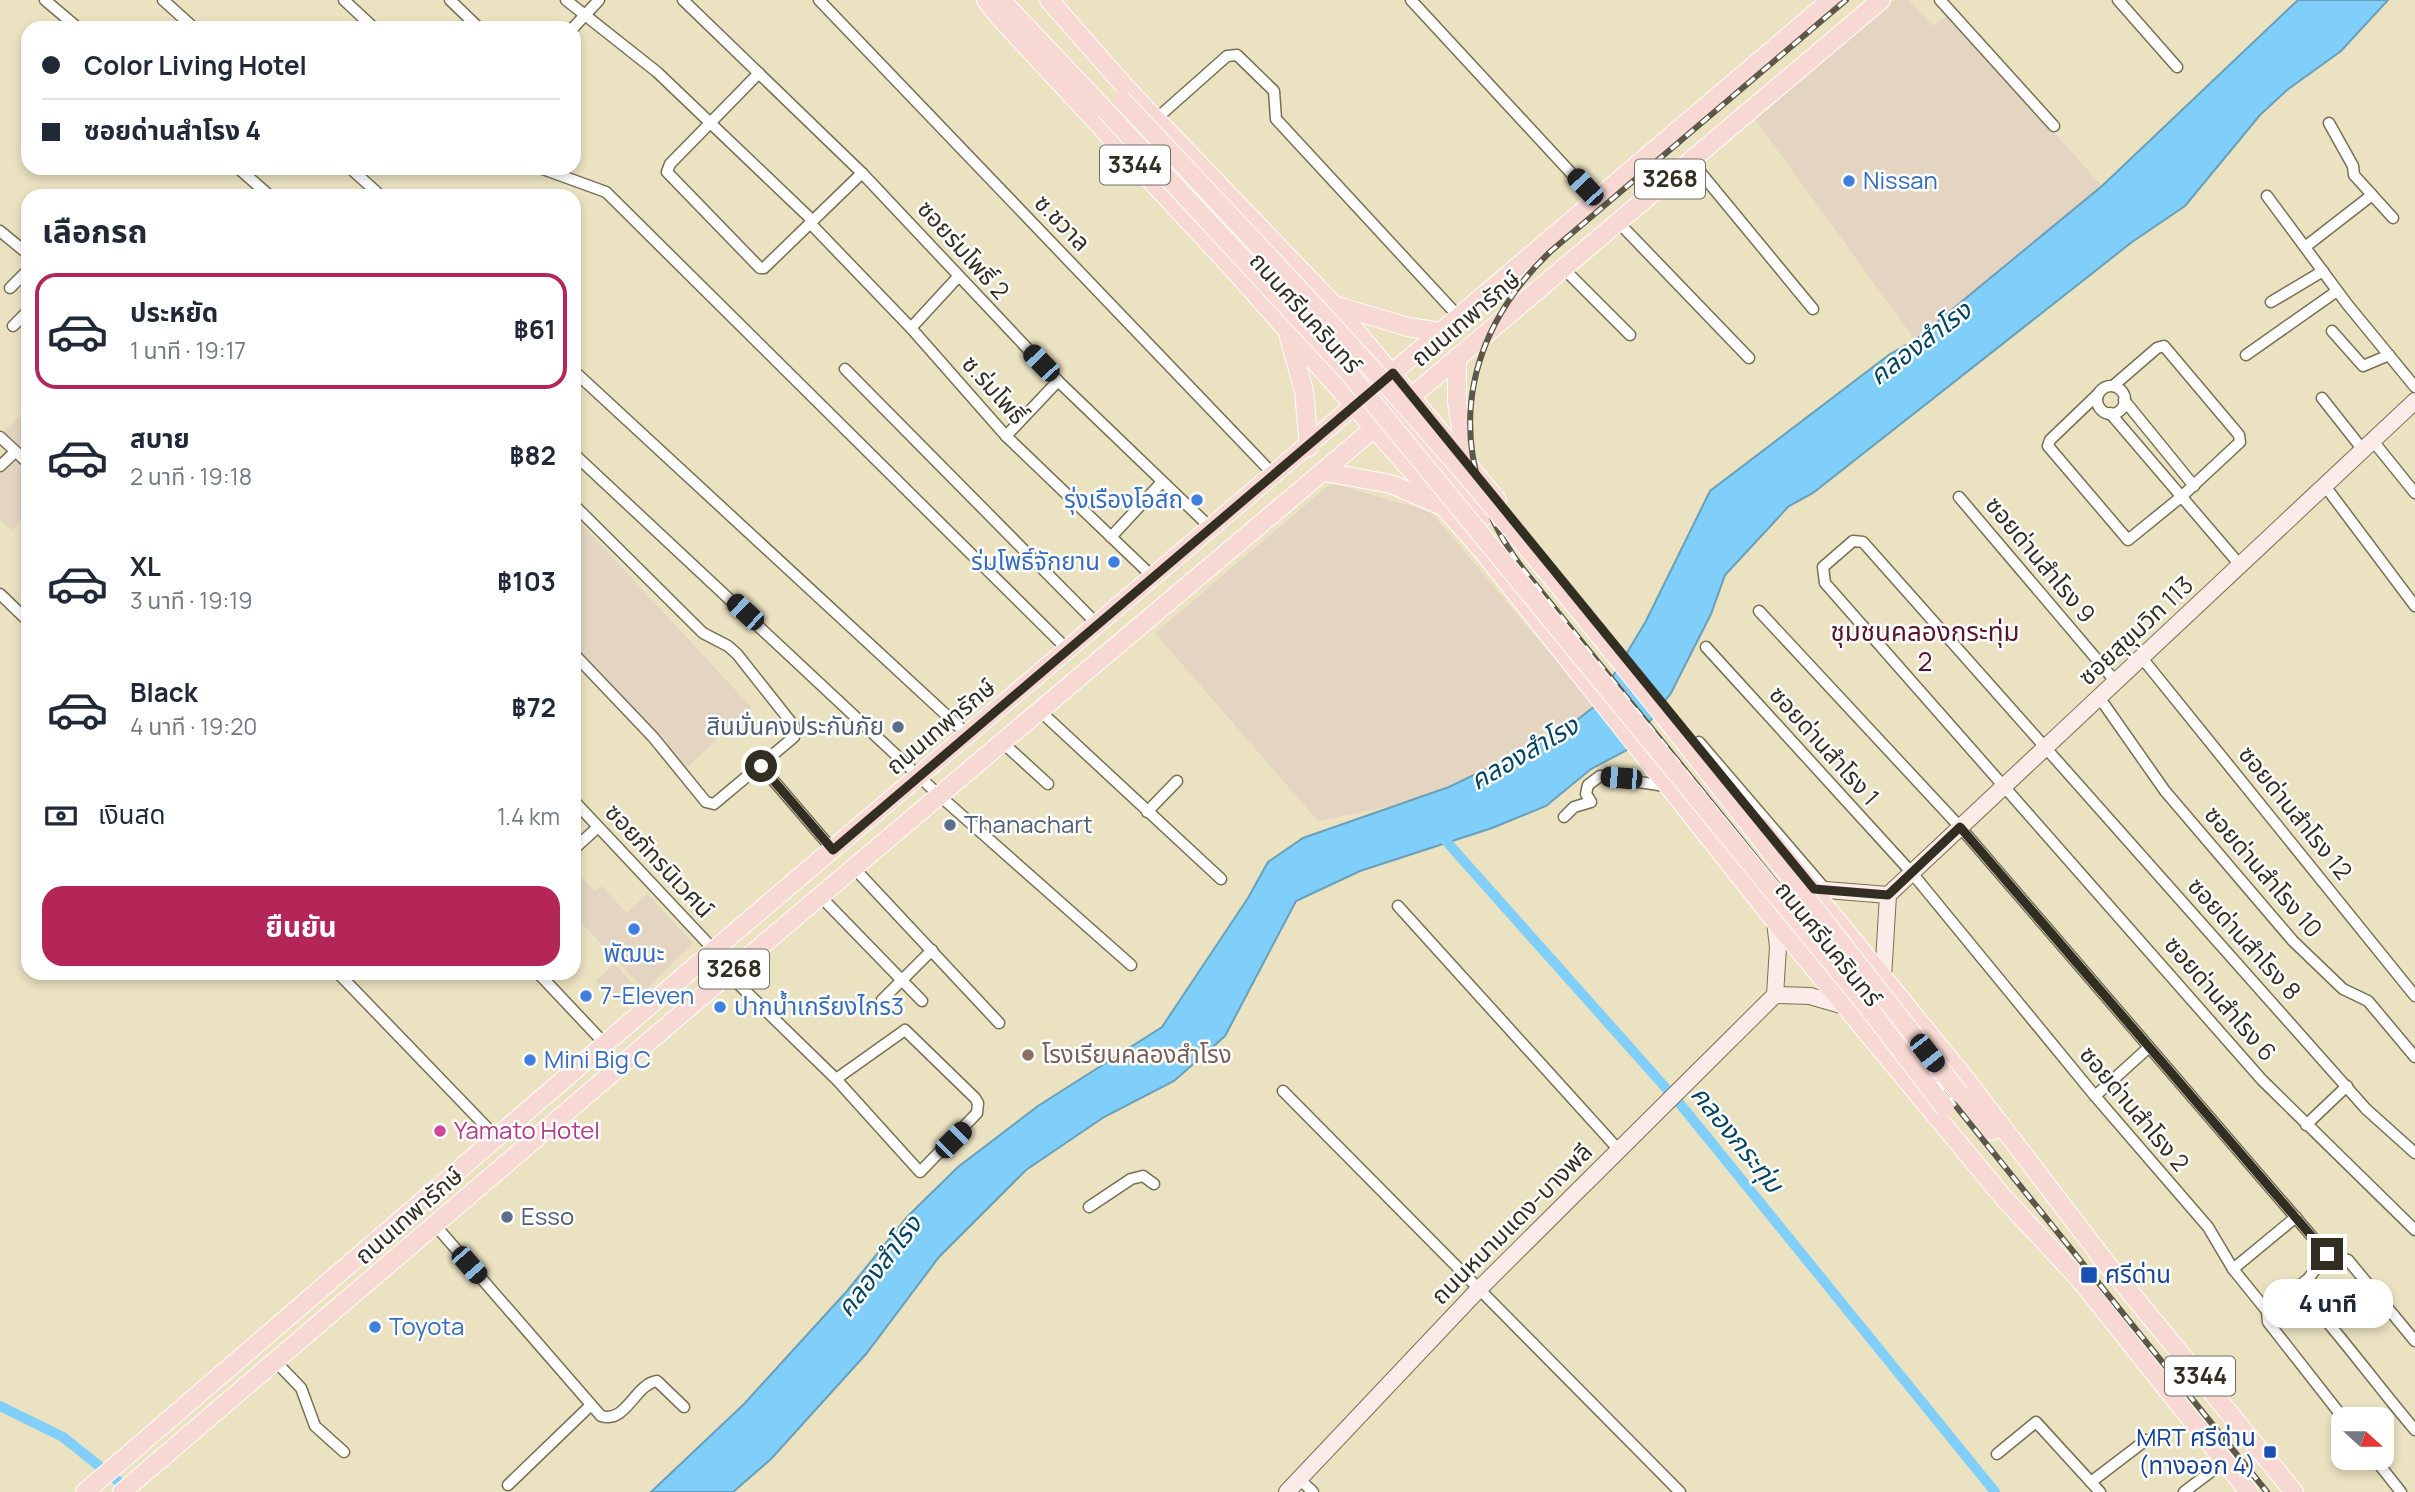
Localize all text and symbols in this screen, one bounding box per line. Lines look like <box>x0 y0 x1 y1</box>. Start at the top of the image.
text: Color Living Hotel <box>84 47 307 83</box>
text: ซอยด่านสำโรง 4 <box>84 112 261 148</box>
road number: 3344 <box>1100 146 1170 184</box>
road number: 3268 <box>1635 160 1705 198</box>
place label: Nissan <box>1863 163 1938 196</box>
car <box>1563 164 1608 210</box>
marker: Nissan <box>1841 173 1857 189</box>
street label: ซ.ชวาล <box>1028 186 1099 258</box>
street label: ซอยร่มโพธิ์ 2 <box>911 192 1018 306</box>
text: เลือกรถ <box>42 209 147 253</box>
street label: ถนนศรีนครินทร์ <box>1243 244 1370 381</box>
street label: ถนนเทพารักษ์ <box>1403 262 1527 373</box>
water label: คลองสำโรง <box>1861 291 1979 393</box>
text: ประหยัด <box>130 294 218 330</box>
icon: car <box>46 300 109 363</box>
text: ฿61 <box>514 311 556 347</box>
text: 1 นาที · 19:17 <box>130 334 246 366</box>
car <box>1019 341 1064 385</box>
street label: ซ.ร่มโพธิ์ <box>955 347 1035 431</box>
text: สบาย <box>130 420 190 456</box>
icon: car <box>46 426 109 489</box>
text: ฿82 <box>509 437 556 473</box>
text: 2 นาที · 19:18 <box>130 460 252 492</box>
place label: รุ่งเรืองโอสถ <box>1064 482 1183 515</box>
street label: ซอยด่านสำโรง 9 <box>1979 489 2104 629</box>
marker: รุ่งเรืองโอสถ <box>1189 492 1205 508</box>
place label: ร่มโพธิ์จักยาน <box>971 544 1100 577</box>
text: XL <box>130 548 161 584</box>
icon: car <box>46 552 109 615</box>
marker: ร่มโพธิ์จักยาน <box>1106 554 1122 570</box>
text: ฿103 <box>497 563 556 599</box>
street label: ซอยสุขุมวิท 113 <box>2070 568 2200 692</box>
text: 3 นาที · 19:19 <box>130 584 253 616</box>
car <box>723 590 768 634</box>
district label: ชุมชนคลองกระทุ่ม 2 <box>1830 613 2020 679</box>
street label: ถนนเทพารักษ์ <box>878 670 1002 781</box>
text: Black <box>130 674 198 710</box>
icon: car <box>46 678 109 741</box>
street label: ซอยด่านสำโรง 1 <box>1763 678 1888 812</box>
text: ฿72 <box>512 689 556 725</box>
water label: คลองสำโรง <box>1463 706 1585 798</box>
place label: สินมั่นคงประกันภัย <box>706 709 884 742</box>
text: 4 นาที · 19:20 <box>130 710 257 742</box>
marker: สินมั่นคงประกันภัย <box>890 719 906 735</box>
street label: ซอยด่านสำโรง 12 <box>2232 738 2360 886</box>
route start <box>745 750 777 782</box>
car <box>1600 766 1643 790</box>
text: เงินสด <box>98 796 165 832</box>
street label: ซอยภัทรนิเวศน์ <box>598 796 722 924</box>
icon: cash <box>42 797 80 835</box>
street label: ซอยด่านสำโรง 10 <box>2198 798 2331 944</box>
text: 1.4 km <box>497 800 560 832</box>
place label: Thanachart <box>964 807 1093 840</box>
marker: Thanachart <box>942 817 958 833</box>
street label: ซอยด่านสำโรง 8 <box>2181 870 2309 1006</box>
street label: ถนนศรีนครินทร์ <box>1768 873 1891 1014</box>
button: ยืนยัน <box>42 886 560 966</box>
marker: พัฒนะ <box>626 921 642 937</box>
street label: ซอยด่านสำโรง 6 <box>2158 928 2285 1068</box>
place label: พัฒนะ <box>603 936 665 969</box>
road number: 3268 <box>699 950 769 988</box>
place label: 7-Eleven <box>600 978 694 1011</box>
marker: 7-Eleven <box>578 988 594 1004</box>
place label: ปากน้ำเกรียงไกร3 <box>734 989 904 1022</box>
marker: ปากน้ำเกรียงไกร3 <box>712 999 728 1015</box>
car <box>1906 1030 1949 1076</box>
place label: โรงเรียนคลองสำโรง <box>1042 1037 1232 1070</box>
street label: ซอยด่านสำโรง 2 <box>2073 1038 2197 1178</box>
place label: Mini Big C <box>544 1042 651 1075</box>
marker: โรงเรียนคลองสำโรง <box>1020 1047 1036 1063</box>
marker: Mini Big C <box>522 1052 538 1068</box>
water label: คลองกระทุ่ม <box>1683 1077 1794 1201</box>
place label: Yamato Hotel <box>454 1113 600 1146</box>
car <box>931 1118 976 1162</box>
marker: Yamato Hotel <box>432 1123 448 1139</box>
street label: ถนนหนามแดง-บางพลี <box>1423 1135 1599 1311</box>
street label: ถนนเทพารักษ์ <box>347 1159 469 1271</box>
place label: Esso <box>521 1199 574 1232</box>
water label: คลองสำโรง <box>827 1206 930 1324</box>
marker: Esso <box>499 1209 515 1225</box>
route end <box>2311 1238 2343 1270</box>
car <box>448 1242 491 1288</box>
place label: ศรีด่าน <box>2105 1257 2171 1290</box>
marker: ศรีด่าน <box>2079 1265 2099 1285</box>
callout: 4 นาที <box>2262 1278 2392 1328</box>
text: 4 นาที <box>2299 1287 2357 1319</box>
place label: Toyota <box>389 1309 464 1342</box>
marker: Toyota <box>367 1319 383 1335</box>
road number: 3344 <box>2165 1357 2235 1396</box>
north arrow <box>2331 1407 2394 1470</box>
map controls <box>2331 1407 2394 1470</box>
place label: MRT ศรีด่าน (ทางออก 4) <box>2136 1420 2256 1481</box>
marker: MRT ศรีด่าน (ทางออก 4) <box>2262 1444 2278 1460</box>

